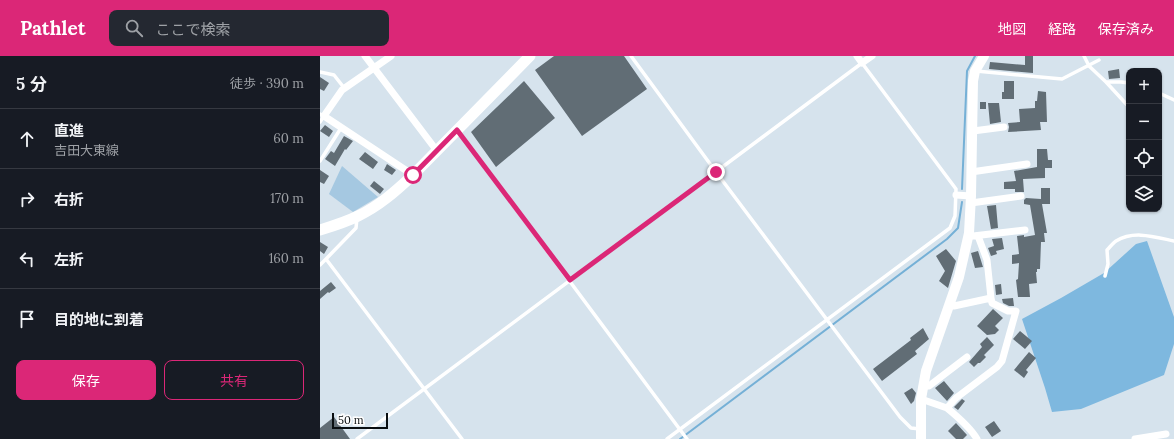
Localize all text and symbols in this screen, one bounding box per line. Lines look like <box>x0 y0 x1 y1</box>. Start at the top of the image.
search box <box>109 10 389 46</box>
text: Pathlet <box>20 16 85 40</box>
icon: search <box>123 17 145 39</box>
text: ここで検索 <box>155 20 231 39</box>
text: 地図 <box>998 20 1026 38</box>
text: 経路 <box>1048 20 1076 38</box>
text: 保存済み <box>1098 20 1154 38</box>
map controls <box>1126 68 1162 212</box>
button: + <box>1126 68 1162 104</box>
text: 5 分 <box>16 73 47 95</box>
text: 徒歩 · 390 m <box>230 75 304 92</box>
button: − <box>1126 104 1162 140</box>
text: 直進 <box>54 121 84 140</box>
icon: ahead <box>16 128 38 150</box>
text: 60 m <box>273 130 304 147</box>
button: locate <box>1126 140 1162 176</box>
text: 吉田大東線 <box>54 142 119 159</box>
route end <box>707 163 725 181</box>
route start <box>404 166 422 184</box>
button: layers <box>1126 176 1162 212</box>
icon: right <box>16 188 38 210</box>
text: 右折 <box>54 190 84 209</box>
text: 170 m <box>270 190 304 207</box>
icon: left <box>16 248 38 270</box>
text: 左折 <box>54 250 84 269</box>
text: 160 m <box>269 250 304 267</box>
icon: arrive <box>16 308 38 330</box>
text: 目的地に到着 <box>54 310 144 329</box>
button: 保存 <box>16 360 156 400</box>
button: 共有 <box>164 360 304 400</box>
scale bar <box>332 411 388 430</box>
text: 50 m <box>338 413 364 427</box>

